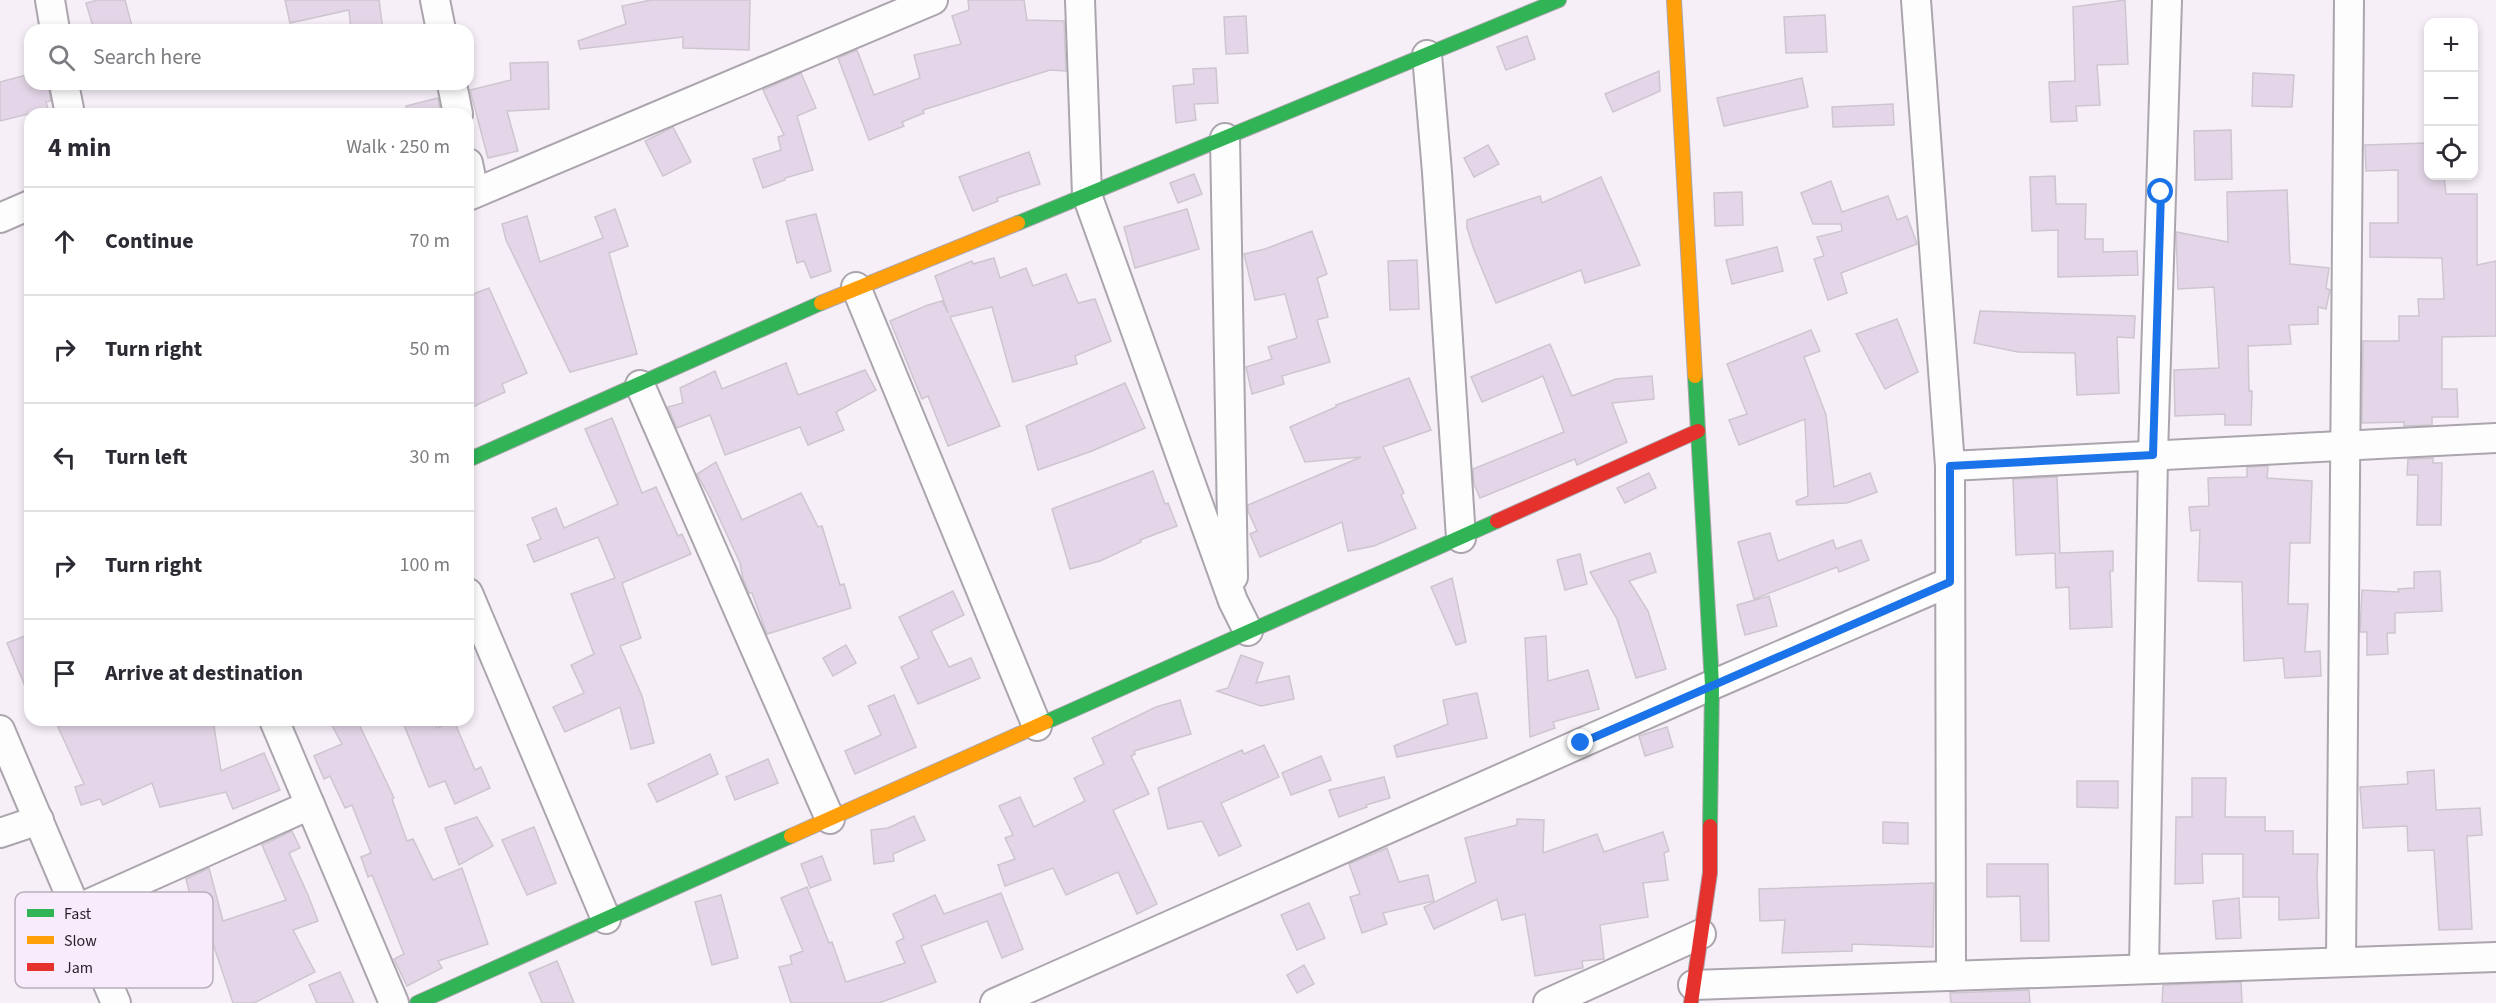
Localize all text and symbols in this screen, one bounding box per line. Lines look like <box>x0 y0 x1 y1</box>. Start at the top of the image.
map controls <box>2424 18 2478 180</box>
button: + <box>2424 18 2478 72</box>
search box <box>24 24 474 90</box>
icon: search <box>45 41 78 74</box>
text: Search here <box>93 41 201 73</box>
button: − <box>2424 72 2478 126</box>
button: locate <box>2424 126 2478 180</box>
text: 4 min <box>48 129 111 166</box>
text: Walk · 250 m <box>346 133 450 161</box>
route start <box>2147 178 2173 204</box>
icon: ahead <box>48 225 81 258</box>
text: Continue <box>105 225 194 257</box>
text: 70 m <box>410 227 450 255</box>
icon: right <box>48 333 81 366</box>
text: Turn right <box>105 333 202 365</box>
text: 50 m <box>410 335 450 363</box>
icon: left <box>48 441 81 474</box>
text: Turn left <box>105 441 187 473</box>
text: 30 m <box>410 443 450 471</box>
icon: right <box>48 549 81 582</box>
text: Turn right <box>105 549 202 581</box>
text: 100 m <box>400 551 450 579</box>
icon: arrive <box>48 657 81 690</box>
text: Arrive at destination <box>105 657 303 689</box>
route end <box>1567 729 1593 755</box>
legend <box>15 892 213 988</box>
text: Fast <box>64 903 92 925</box>
text: Slow <box>64 930 97 952</box>
text: Jam <box>64 957 93 979</box>

